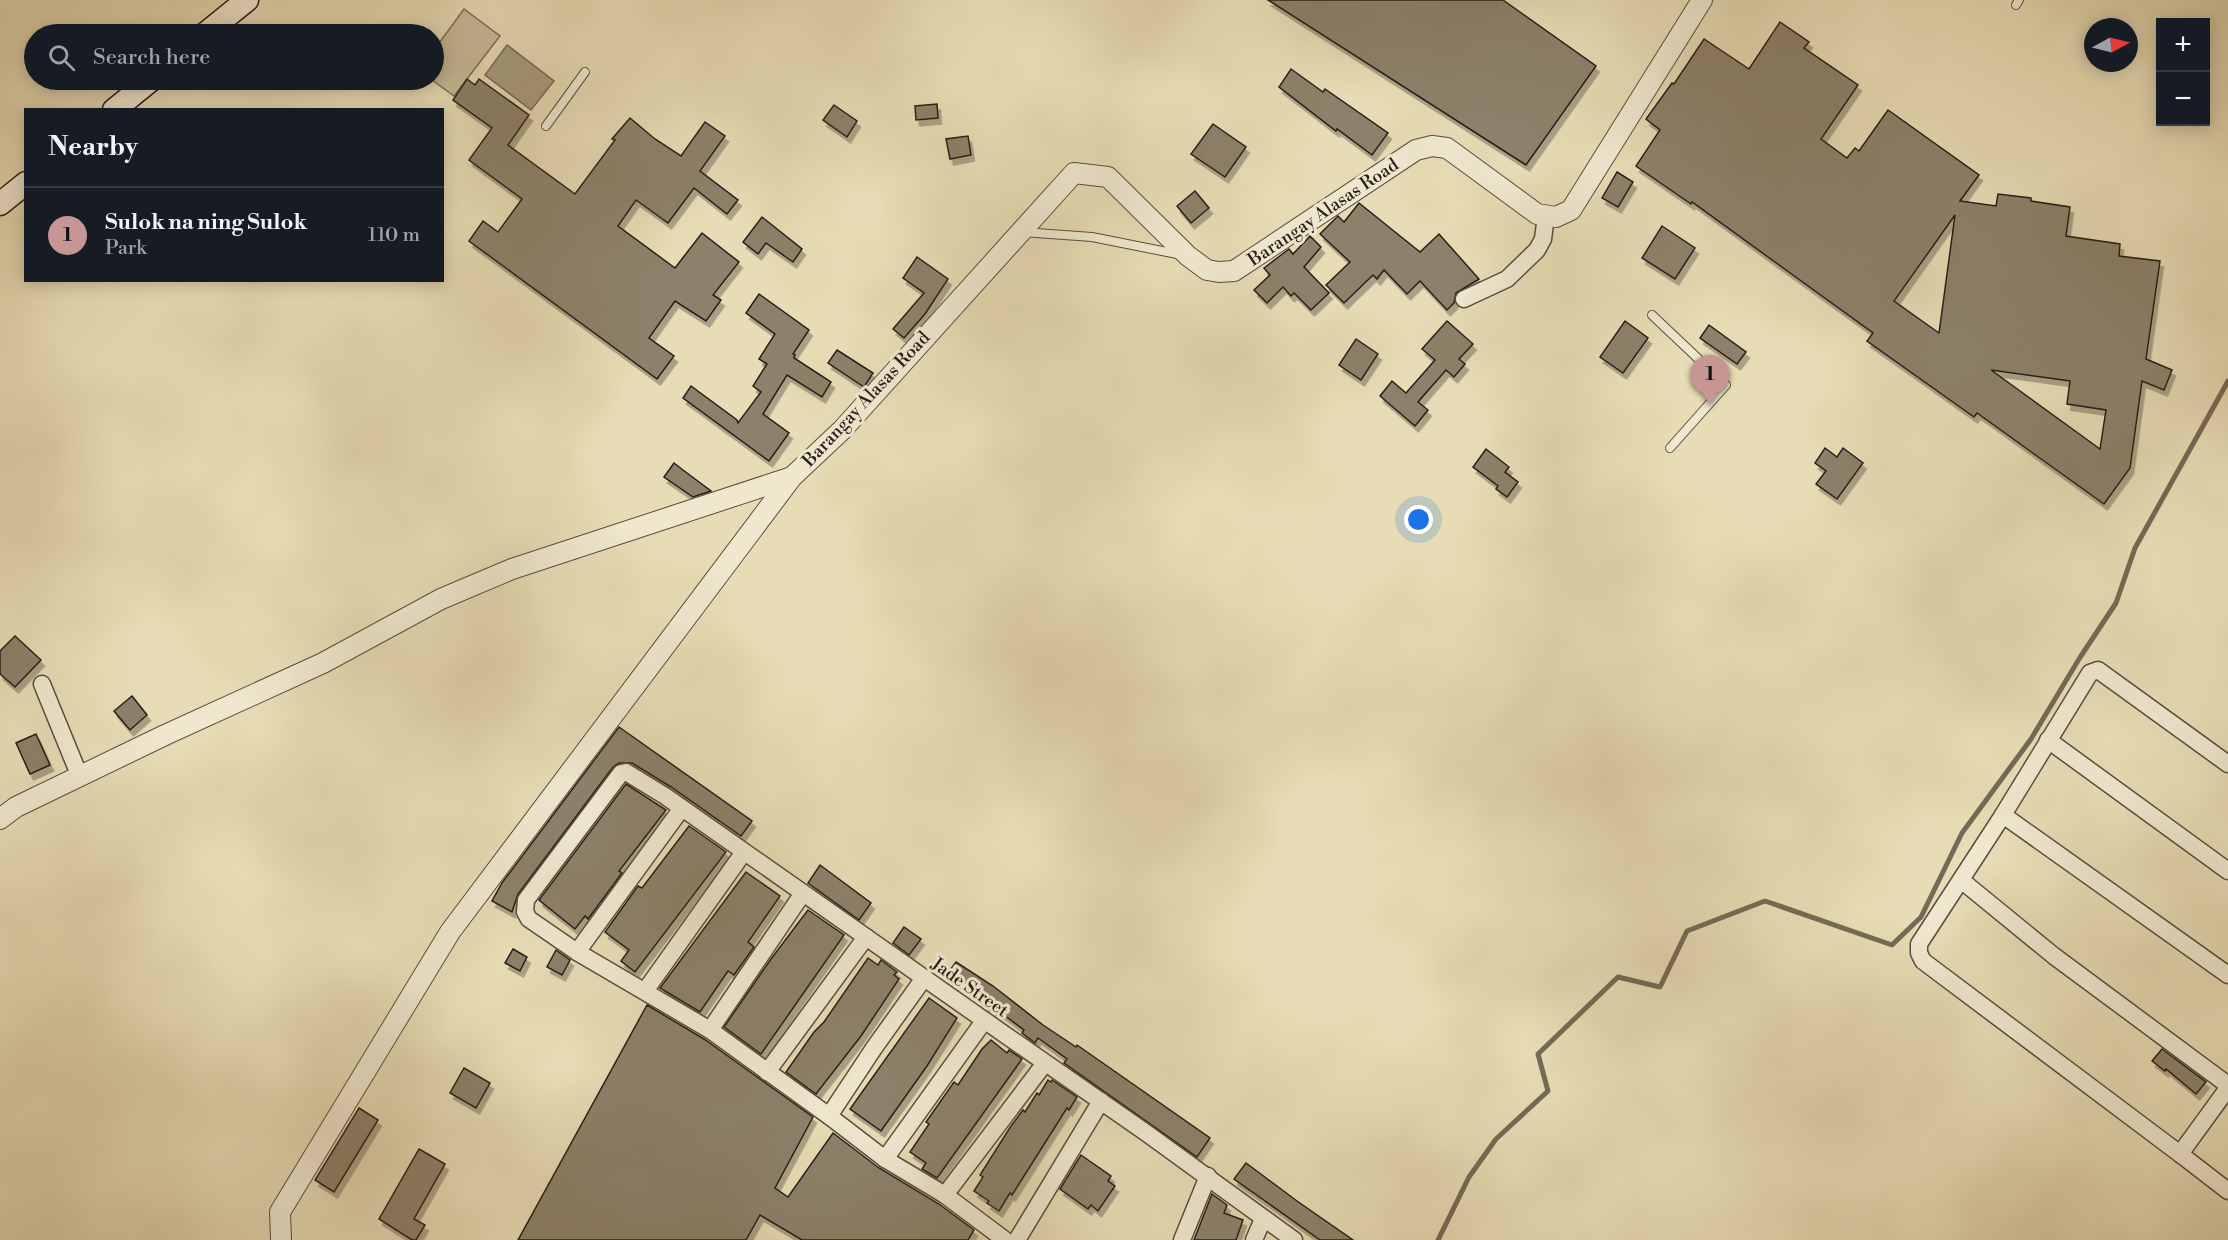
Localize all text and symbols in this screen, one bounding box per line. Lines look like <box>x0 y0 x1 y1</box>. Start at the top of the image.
north arrow <box>2084 18 2138 72</box>
map controls <box>2156 18 2210 126</box>
button: + <box>2156 18 2210 72</box>
search box <box>24 24 444 90</box>
icon: search <box>45 41 78 74</box>
text: Search here <box>93 44 210 71</box>
button: − <box>2156 72 2210 126</box>
text: Nearby <box>48 131 138 163</box>
street label: Barangay Alasas Road <box>1243 153 1404 272</box>
text: Sulok na ning Sulok <box>105 209 307 236</box>
text: 1 <box>63 223 72 248</box>
text: 110 m <box>368 223 420 248</box>
text: Park <box>105 236 147 261</box>
street label: Barangay Alasas Road <box>797 326 936 473</box>
pin: 1 <box>1690 356 1730 405</box>
your location <box>1404 505 1433 534</box>
street label: Jade Street <box>926 952 1013 1023</box>

